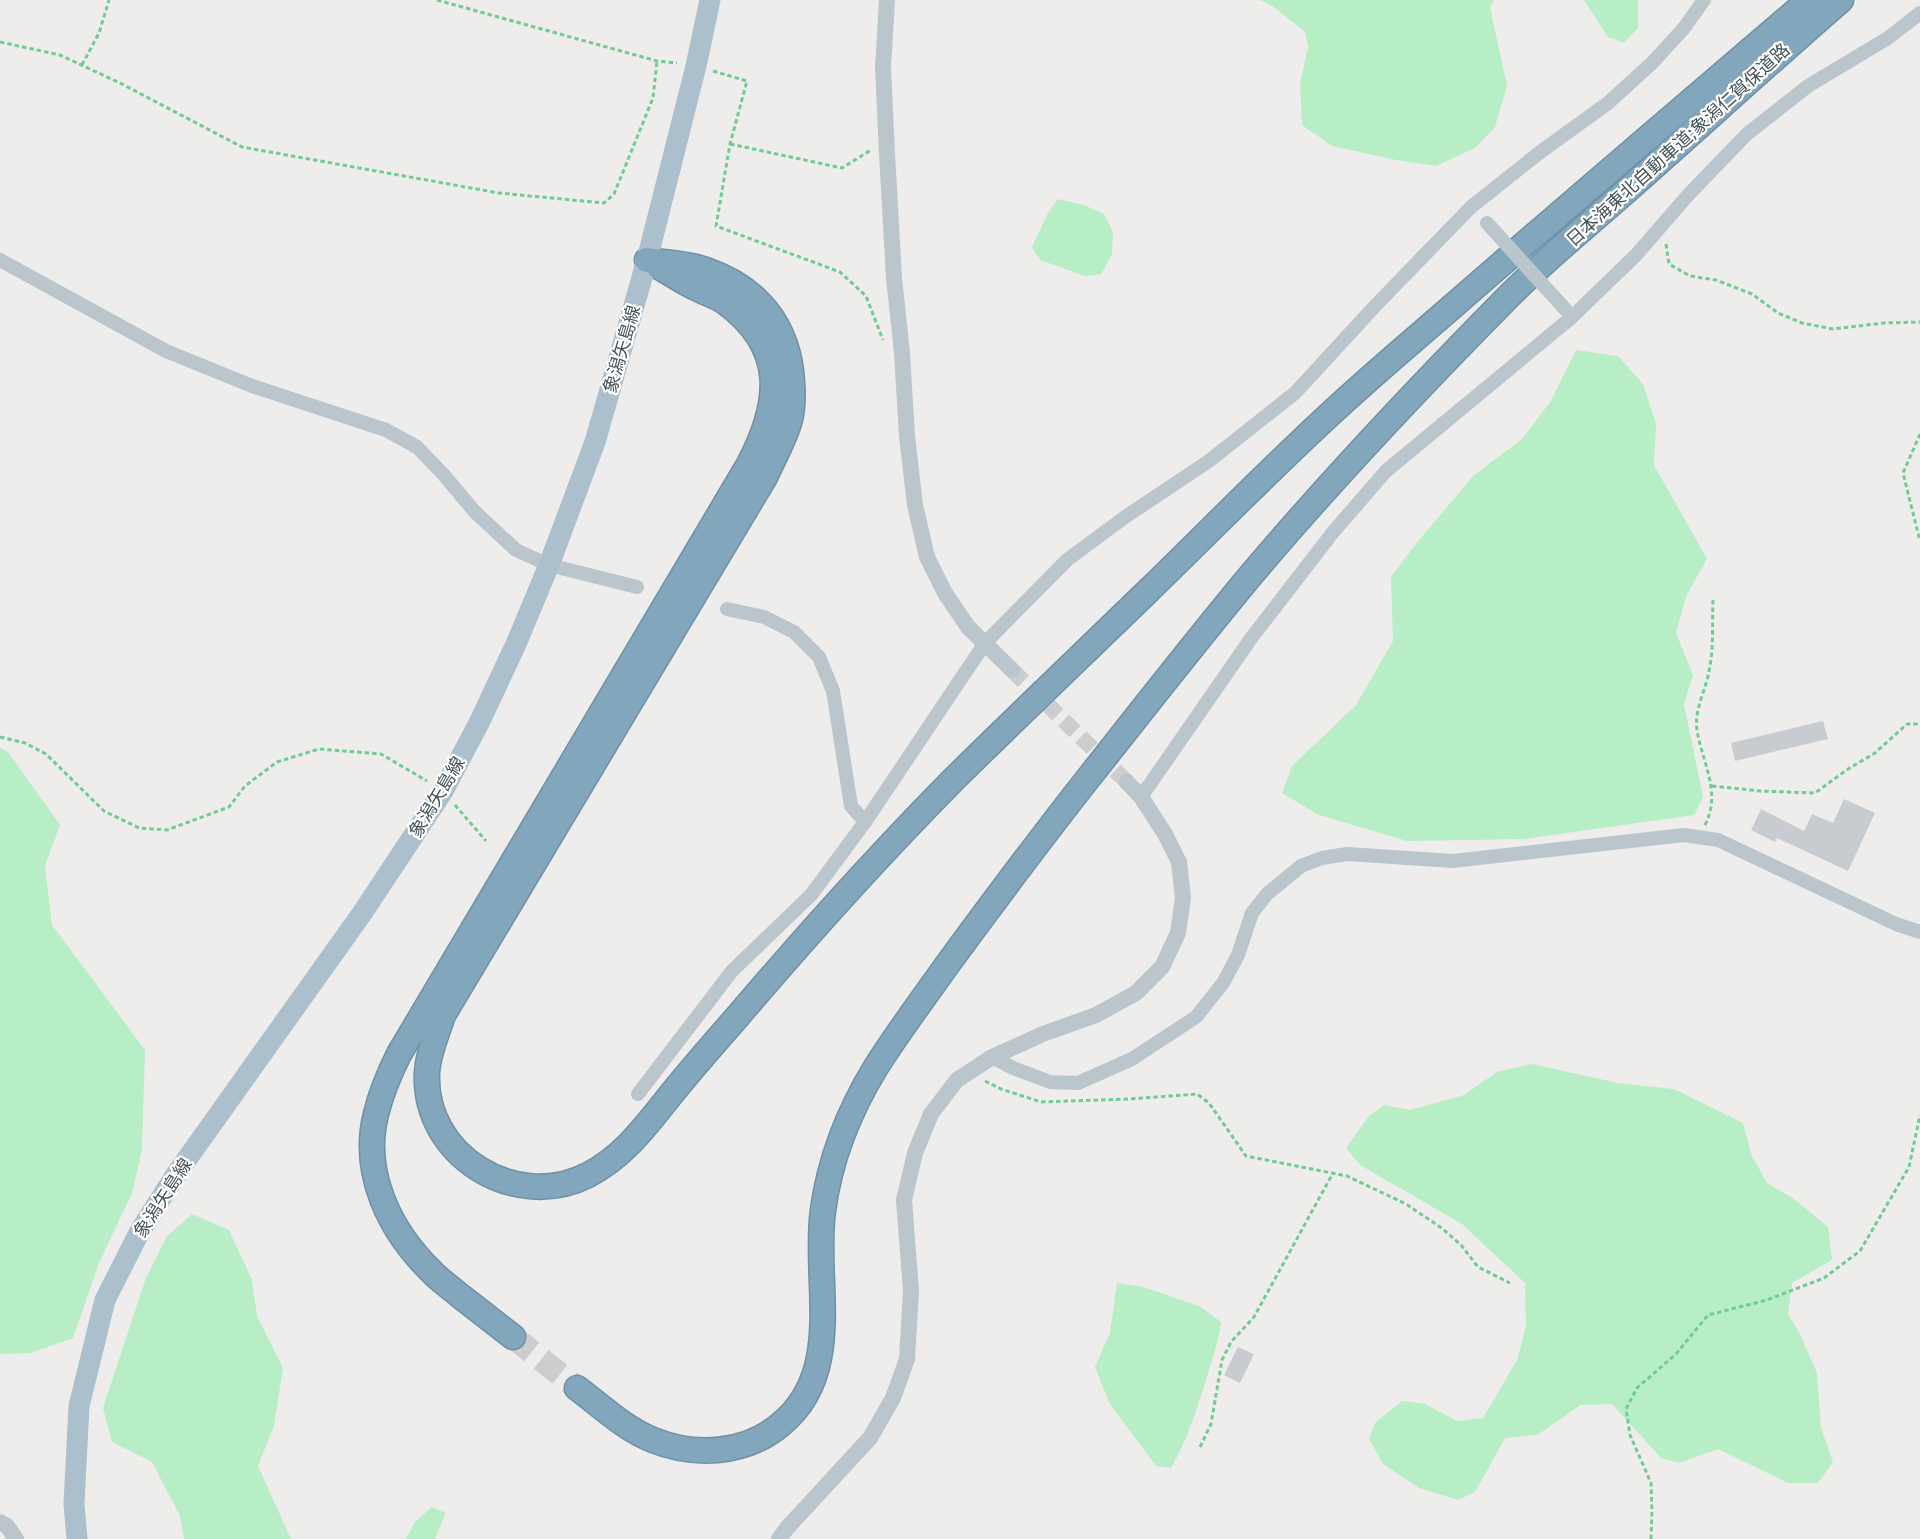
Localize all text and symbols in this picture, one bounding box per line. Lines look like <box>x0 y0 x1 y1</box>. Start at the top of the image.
street label: 日本海東北自動車道;象潟仁賀保道路 <box>1561 37 1794 251</box>
street label: 象潟矢島線 <box>597 302 645 395</box>
street label: 象潟矢島線 <box>403 752 470 841</box>
street label: 象潟矢島線 <box>128 1153 197 1242</box>

